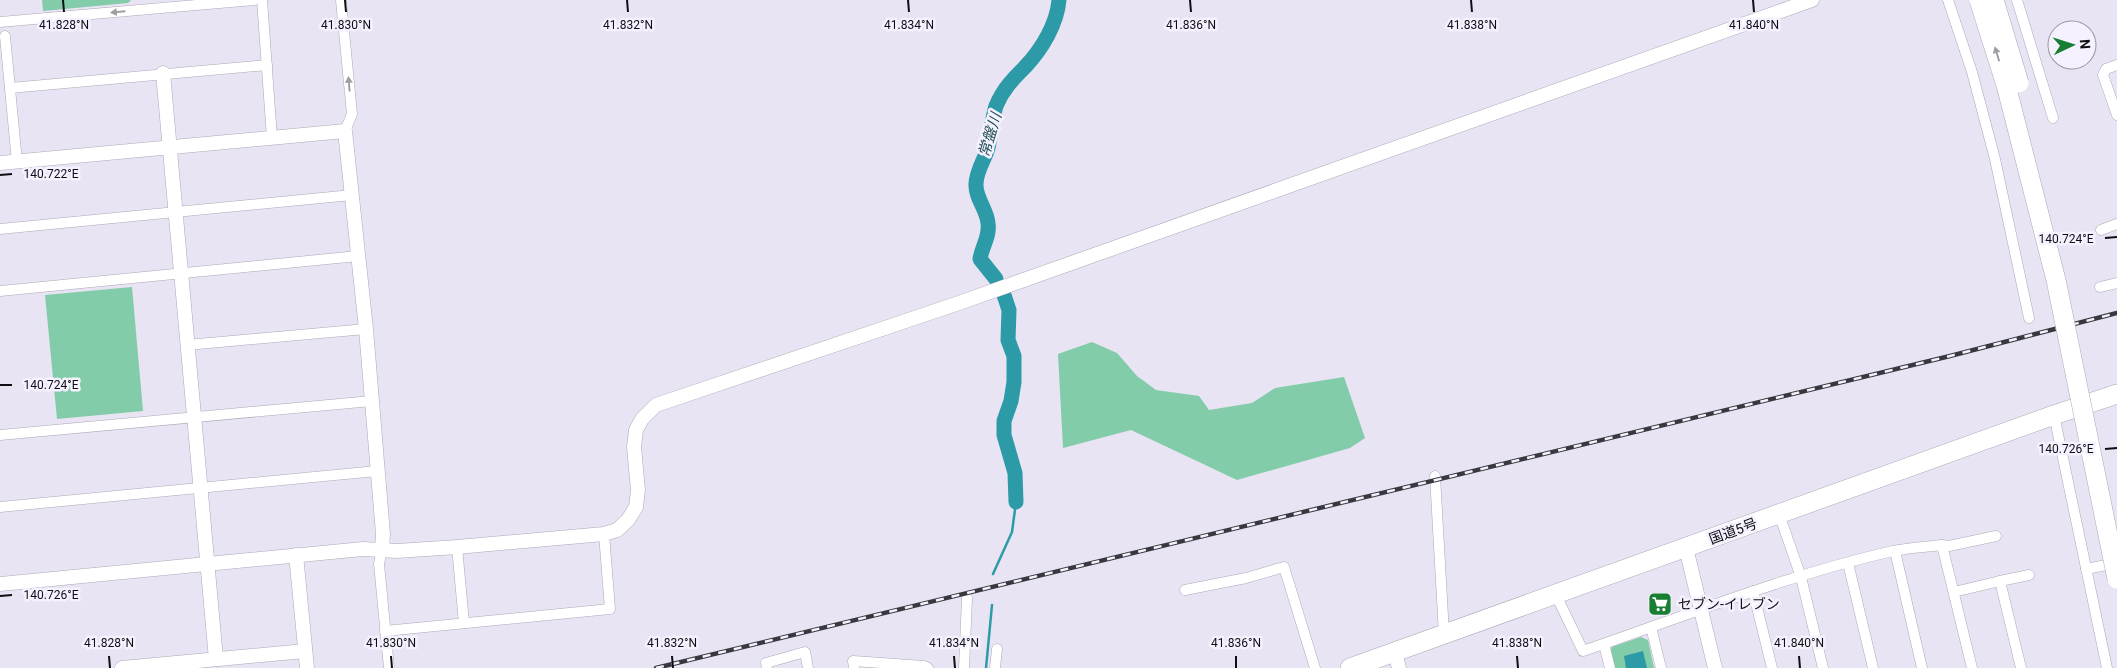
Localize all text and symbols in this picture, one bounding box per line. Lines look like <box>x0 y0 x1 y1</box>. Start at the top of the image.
one-way arrow <box>110 8 126 16</box>
text: 41.828°N <box>39 18 89 32</box>
text: 41.830°N <box>321 18 371 32</box>
text: 41.832°N <box>603 18 653 32</box>
text: 41.834°N <box>884 18 934 32</box>
text: 41.836°N <box>1166 18 1216 32</box>
text: 41.838°N <box>1447 18 1497 32</box>
text: 41.840°N <box>1729 18 1779 32</box>
north arrow <box>2047 20 2097 70</box>
text: N <box>2077 39 2093 50</box>
one-way arrow <box>1992 46 2000 61</box>
one-way arrow <box>345 75 353 91</box>
water label: 常盤川 <box>975 109 1006 159</box>
text: 140.722°E <box>24 167 79 181</box>
text: 140.724°E <box>2039 232 2094 246</box>
text: 140.724°E <box>24 378 79 392</box>
text: 140.726°E <box>2039 442 2094 456</box>
street label: 国道5号 <box>1707 515 1759 547</box>
text: 140.726°E <box>24 588 79 602</box>
supermarket icon: セブン-イレブン <box>1647 591 1673 617</box>
place label: セブン-イレブン <box>1678 596 1780 612</box>
text: 41.828°N <box>84 636 134 650</box>
text: 41.830°N <box>366 636 416 650</box>
text: 41.832°N <box>647 636 697 650</box>
text: 41.834°N <box>929 636 979 650</box>
text: 41.836°N <box>1211 636 1261 650</box>
text: 41.838°N <box>1492 636 1542 650</box>
text: 41.840°N <box>1774 636 1824 650</box>

